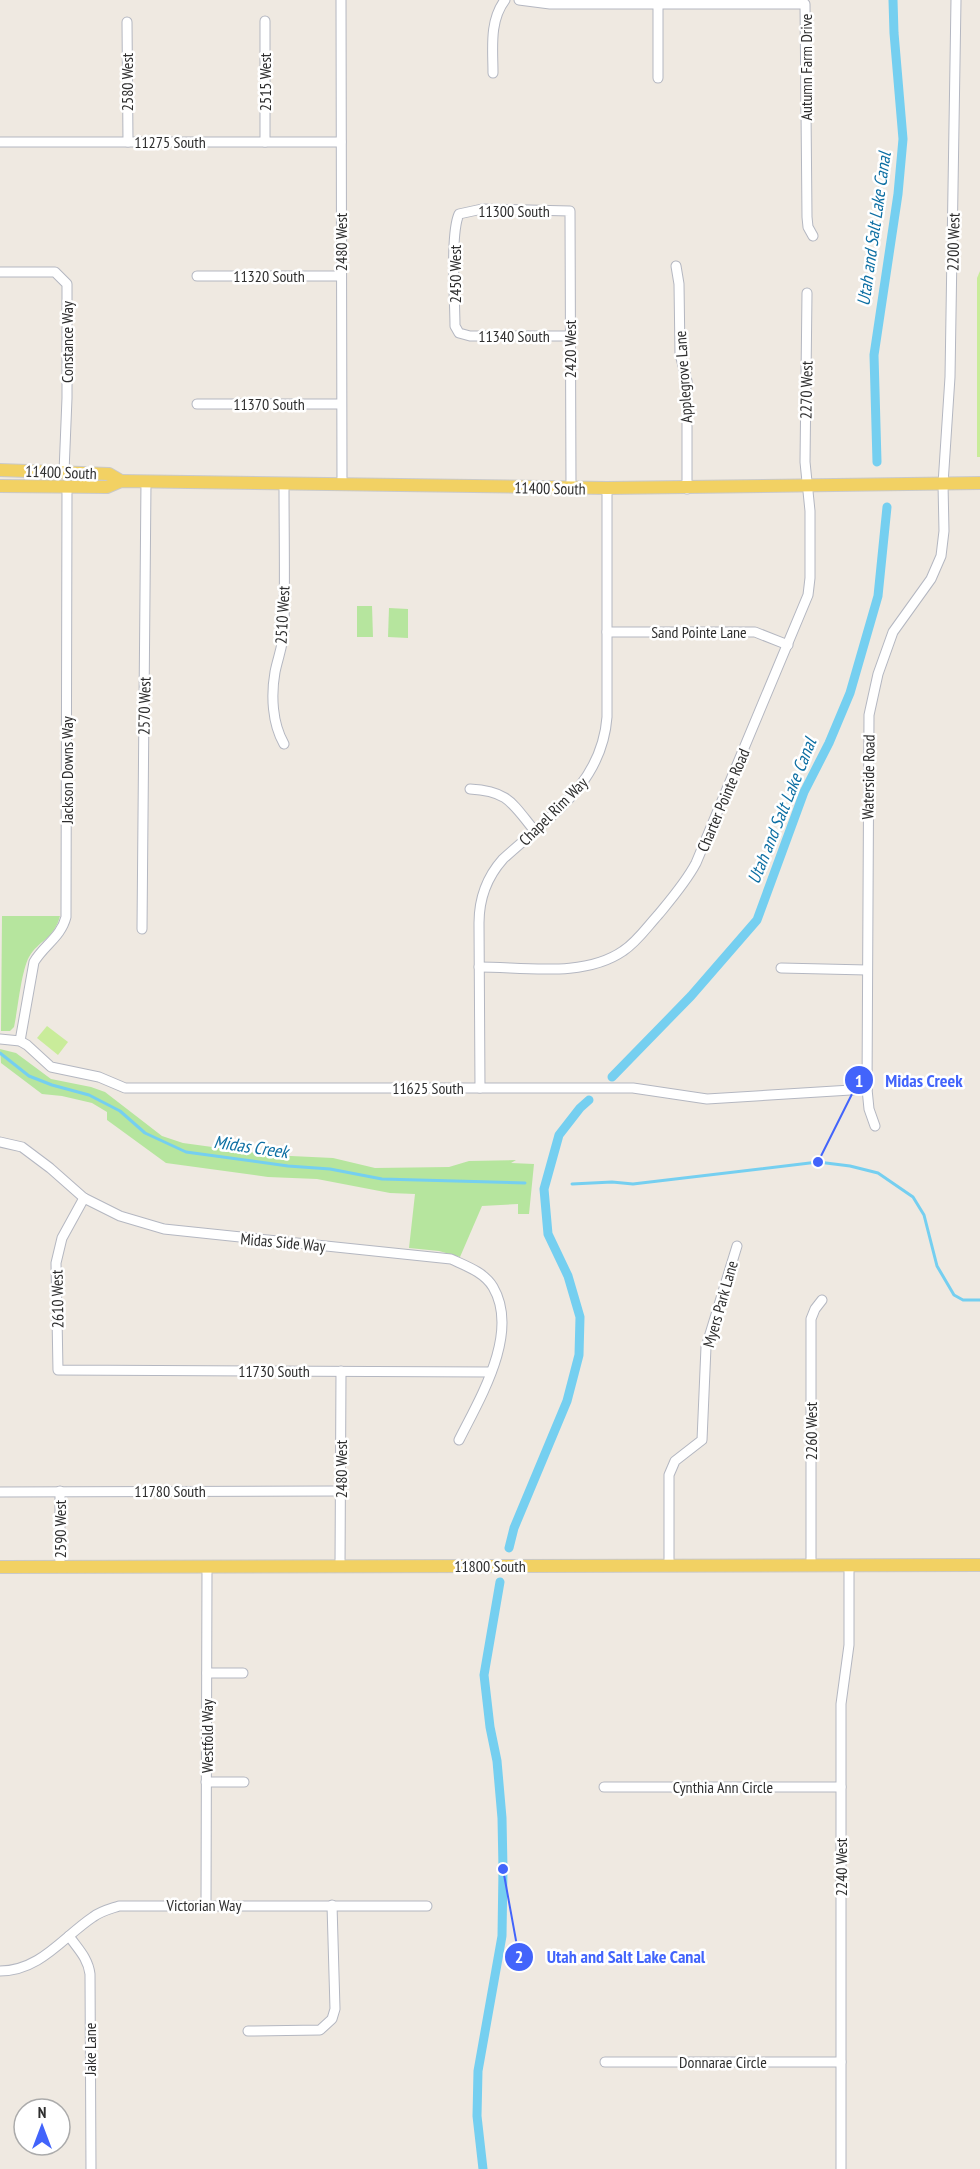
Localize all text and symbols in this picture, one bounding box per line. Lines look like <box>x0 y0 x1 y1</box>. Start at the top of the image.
street label: Autumn Farm Drive <box>796 14 816 120</box>
street label: 2580 West <box>117 52 137 111</box>
street label: 2515 West <box>255 52 275 111</box>
street label: 11275 South <box>134 132 206 152</box>
water label: Utah and Salt Lake Canal <box>851 149 896 307</box>
street label: 11300 South <box>478 201 550 221</box>
street label: 2480 West <box>331 212 351 271</box>
street label: 2200 West <box>942 212 964 271</box>
street label: 2450 West <box>445 244 465 303</box>
street label: 11320 South <box>233 266 305 286</box>
street label: Constance Way <box>57 301 77 383</box>
street label: 2420 West <box>560 319 580 378</box>
street label: 11340 South <box>478 326 550 346</box>
street label: Applegrove Lane <box>670 330 696 424</box>
street label: 2270 West <box>795 360 817 419</box>
street label: 11370 South <box>233 394 305 414</box>
street label: 11400 South <box>25 461 97 483</box>
street label: 11400 South <box>514 477 586 499</box>
street label: 2510 West <box>270 585 294 645</box>
street label: Sand Pointe Lane <box>651 622 747 642</box>
street label: 2570 West <box>133 676 155 735</box>
street label: Jackson Downs Way <box>57 716 77 825</box>
water label: Utah and Salt Lake Canal <box>742 733 822 887</box>
street label: Waterside Road <box>857 734 879 820</box>
street label: Charter Pointe Road <box>692 745 754 854</box>
street label: Chapel Rim Way <box>515 773 591 849</box>
callout: Midas Creek <box>844 1062 975 1098</box>
text: 1 <box>855 1069 863 1092</box>
text: Midas Creek <box>885 1069 963 1092</box>
street label: 11625 South <box>392 1078 464 1098</box>
water label: Midas Creek <box>212 1130 292 1163</box>
street label: Midas Side Way <box>240 1228 326 1256</box>
street label: Myers Park Lane <box>698 1258 742 1350</box>
street label: 2610 West <box>46 1269 68 1328</box>
street label: 11730 South <box>238 1361 310 1381</box>
street label: 2260 West <box>801 1401 821 1460</box>
street label: 2480 West <box>331 1439 351 1498</box>
street label: 11780 South <box>134 1481 206 1501</box>
street label: 2590 West <box>50 1499 70 1558</box>
street label: 11800 South <box>454 1556 526 1576</box>
street label: Westfold Way <box>197 1699 217 1773</box>
street label: Cynthia Ann Circle <box>673 1777 773 1797</box>
street label: 2240 West <box>831 1837 851 1896</box>
street label: Victorian Way <box>166 1895 241 1915</box>
callout: Utah and Salt Lake Canal <box>504 1939 717 1975</box>
text: 2 <box>515 1945 523 1968</box>
text: Utah and Salt Lake Canal <box>547 1945 706 1968</box>
street label: Jake Lane <box>80 2023 100 2076</box>
street label: Donnarae Circle <box>679 2052 767 2072</box>
north arrow <box>12 2097 72 2157</box>
text: N <box>38 2102 46 2122</box>

